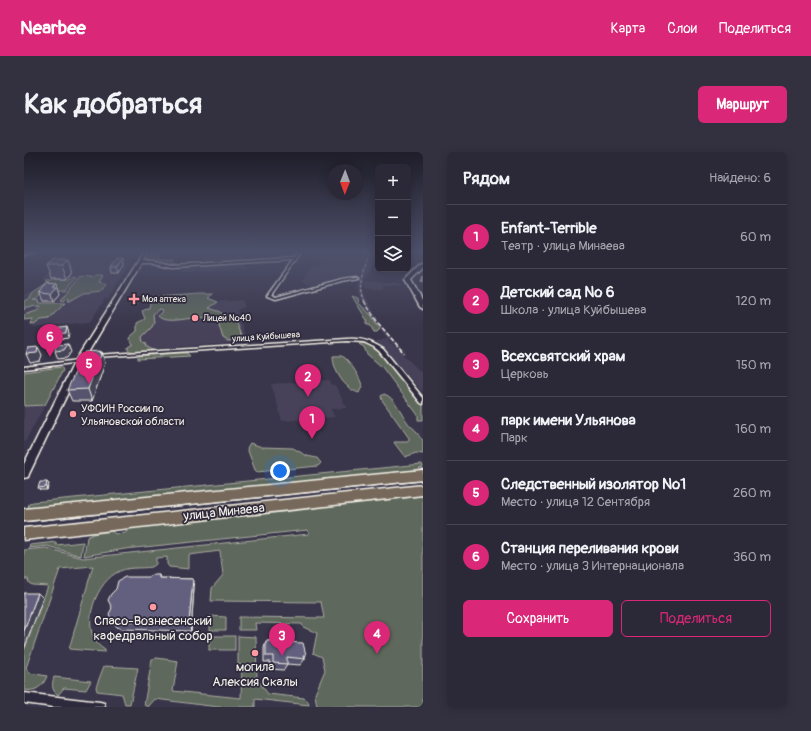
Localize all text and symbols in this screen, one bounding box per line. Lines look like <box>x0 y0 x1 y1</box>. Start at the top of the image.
text: Nearbee <box>20 16 86 40</box>
text: Карта <box>611 20 645 37</box>
text: Слои <box>667 20 697 37</box>
text: Поделиться <box>719 20 791 37</box>
button: Маршрут <box>698 86 787 123</box>
text: Как добраться <box>24 87 202 122</box>
north arrow <box>327 164 363 200</box>
map controls <box>375 164 411 272</box>
button: + <box>375 164 411 200</box>
text: Рядом <box>463 168 510 189</box>
text: Найдено: 6 <box>709 170 771 186</box>
button: − <box>375 200 411 236</box>
text: Enfant-Terrible <box>501 219 597 238</box>
text: 1 <box>473 229 479 245</box>
text: 60 m <box>740 229 771 245</box>
button: layers <box>375 236 411 272</box>
text: Театр · улица Минаева <box>501 238 625 254</box>
text: Детский сад № 6 <box>501 283 614 302</box>
text: 2 <box>472 293 480 309</box>
text: 120 m <box>735 293 771 309</box>
marker: Моя аптека <box>129 294 139 304</box>
place label: Моя аптека <box>142 294 186 305</box>
text: Школа · улица Куйбышева <box>501 302 646 318</box>
marker: Лицей №40 <box>190 313 200 323</box>
place label: Лицей №40 <box>202 313 251 324</box>
pin: 6 <box>37 324 63 357</box>
street label: улица Куйбышева <box>231 329 300 345</box>
text: Всехсвятский храм <box>501 347 626 366</box>
pin: 5 <box>76 351 102 384</box>
text: 3 <box>472 357 480 373</box>
text: 150 m <box>736 357 771 373</box>
pin: 2 <box>295 364 321 397</box>
text: Церковь <box>501 366 549 382</box>
place label: УФСИН России по Ульяновской области <box>81 402 184 428</box>
pin: 1 <box>299 406 325 439</box>
marker: УФСИН России по Ульяновской области <box>68 409 78 419</box>
text: парк имени Ульянова <box>501 411 636 430</box>
text: 4 <box>472 421 480 437</box>
text: 160 m <box>735 421 771 437</box>
text: Парк <box>501 430 528 446</box>
your location <box>270 461 290 481</box>
text: Следственный изолятор №1 <box>501 475 686 494</box>
text: 5 <box>472 485 480 501</box>
text: 260 m <box>733 485 771 501</box>
text: Место · улица 12 Сентября <box>501 494 650 510</box>
street label: улица Минаева <box>182 500 265 524</box>
text: Станция переливания крови <box>501 539 678 558</box>
text: 6 <box>472 549 480 565</box>
text: 360 m <box>733 549 771 565</box>
text: Место · улица 3 Интернационала <box>501 558 684 574</box>
button: Сохранить <box>463 600 613 637</box>
button: Поделиться <box>621 600 771 637</box>
marker: Спасо-Вознесенский кафедральный собор <box>148 602 158 612</box>
place label: Спасо-Вознесенский кафедральный собор <box>93 613 213 644</box>
pin: 4 <box>364 621 390 654</box>
pin: 3 <box>269 623 295 656</box>
marker: могила Алексия Скалы <box>250 648 260 658</box>
place label: могила Алексия Скалы <box>212 659 298 690</box>

